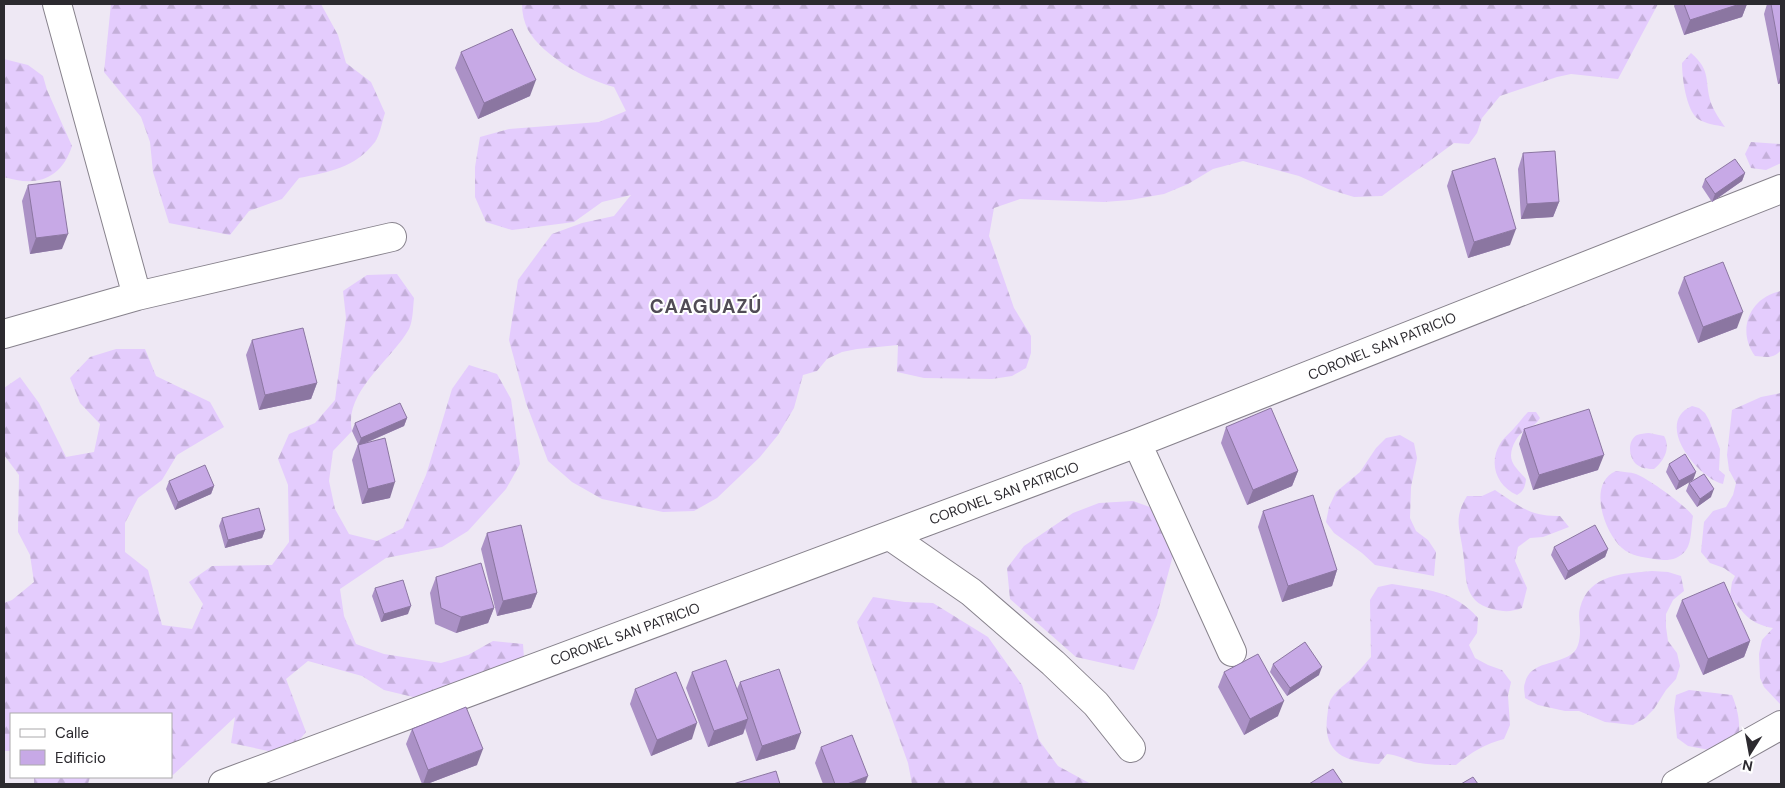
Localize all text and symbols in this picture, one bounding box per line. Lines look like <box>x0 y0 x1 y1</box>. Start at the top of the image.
district label: CAAGUAZÚ <box>650 294 762 319</box>
street label: CORONEL SAN PATRICIO <box>1305 308 1459 384</box>
street label: CORONEL SAN PATRICIO <box>927 457 1082 529</box>
street label: CORONEL SAN PATRICIO <box>548 598 703 670</box>
legend <box>10 713 172 778</box>
text: Calle <box>55 723 89 743</box>
north arrow <box>1725 728 1775 778</box>
text: Edificio <box>55 748 106 768</box>
text: N <box>1741 756 1754 776</box>

